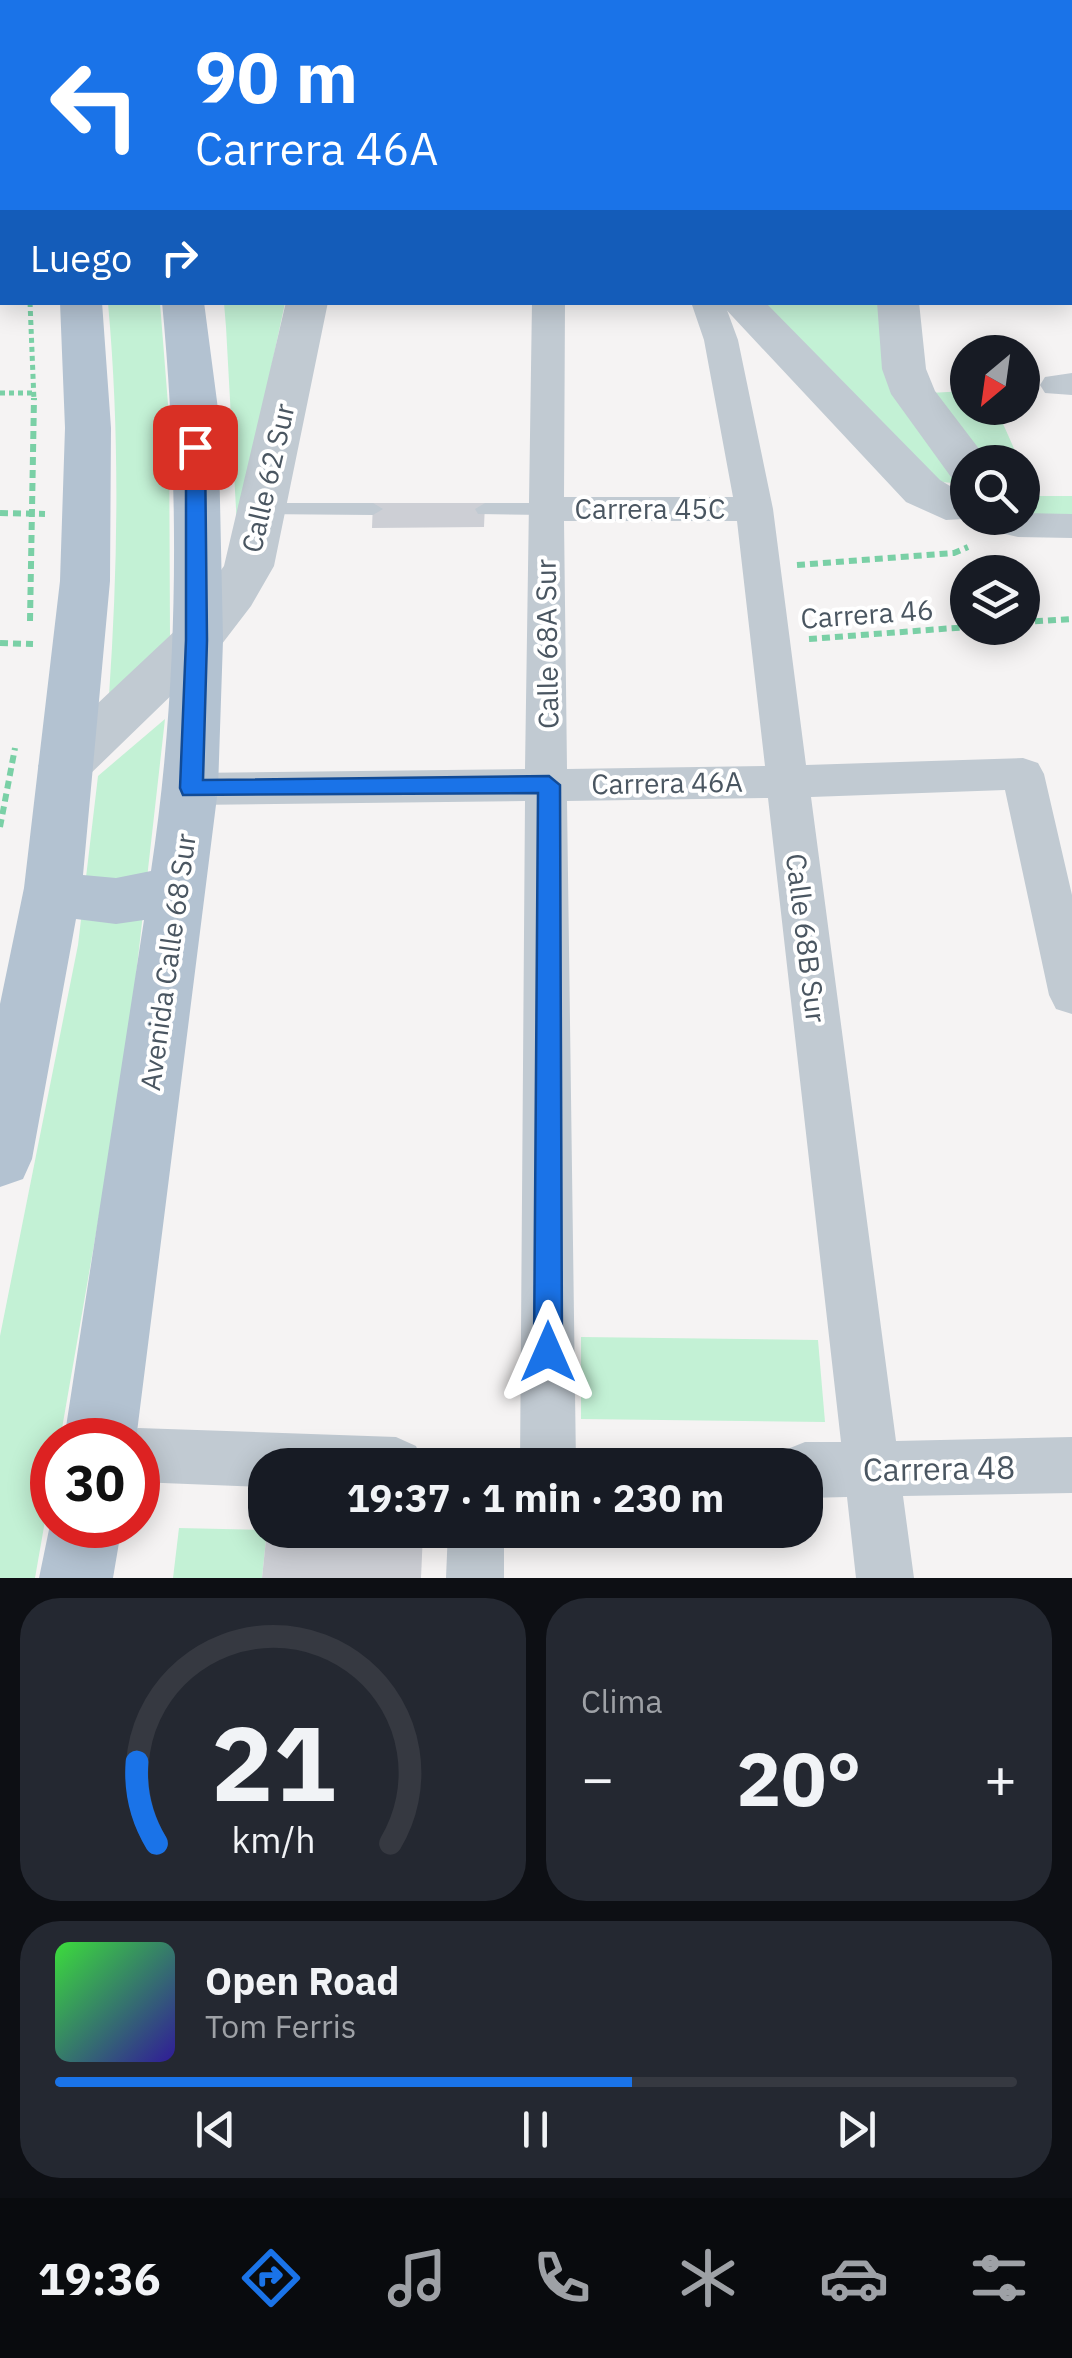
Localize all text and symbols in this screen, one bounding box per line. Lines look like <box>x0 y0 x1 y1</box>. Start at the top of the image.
text: 90 m <box>195 31 358 122</box>
icon: left <box>30 40 160 170</box>
text: Carrera 46A <box>195 119 438 177</box>
icon: right <box>152 230 207 285</box>
text: Luego <box>30 233 132 282</box>
north arrow <box>950 335 1040 425</box>
map controls <box>950 335 1040 645</box>
street label: Calle 62 Sur <box>232 400 303 556</box>
pin <box>153 405 238 490</box>
icon: arrive <box>168 420 223 475</box>
button: search <box>950 445 1040 535</box>
street label: Carrera 45C <box>575 490 725 527</box>
button: layers <box>950 555 1040 645</box>
street label: Calle 68A Sur <box>527 559 566 729</box>
street label: Carrera 46 <box>799 590 935 637</box>
street label: Carrera 46A <box>591 763 743 802</box>
street label: Avenida Calle 68 Sur <box>131 831 204 1093</box>
street label: Calle 68B Sur <box>778 851 835 1025</box>
position arrow <box>496 1300 600 1404</box>
speed limit sign: 30 <box>30 1418 160 1548</box>
street label: Carrera 48 <box>862 1446 1016 1490</box>
text: 19:37 · 1 min · 230 m <box>347 1473 724 1522</box>
text: Clima <box>581 1680 663 1722</box>
text: 21 <box>211 1694 335 1830</box>
text: 20° <box>736 1729 862 1827</box>
text: − <box>581 1742 614 1813</box>
text: + <box>984 1742 1017 1813</box>
text: km/h <box>231 1816 315 1863</box>
text: Open Road <box>205 1956 399 2005</box>
text: Tom Ferris <box>205 2005 356 2047</box>
icon: previous <box>188 2102 243 2157</box>
icon: pause <box>508 2102 563 2157</box>
icon: next <box>829 2102 884 2157</box>
icon: directions <box>236 2243 306 2313</box>
icon: music <box>382 2243 452 2313</box>
icon: phone <box>527 2243 597 2313</box>
icon: climate <box>673 2243 743 2313</box>
icon: car <box>819 2243 889 2313</box>
icon: filters <box>964 2243 1034 2313</box>
text: 19:36 <box>38 2249 161 2307</box>

